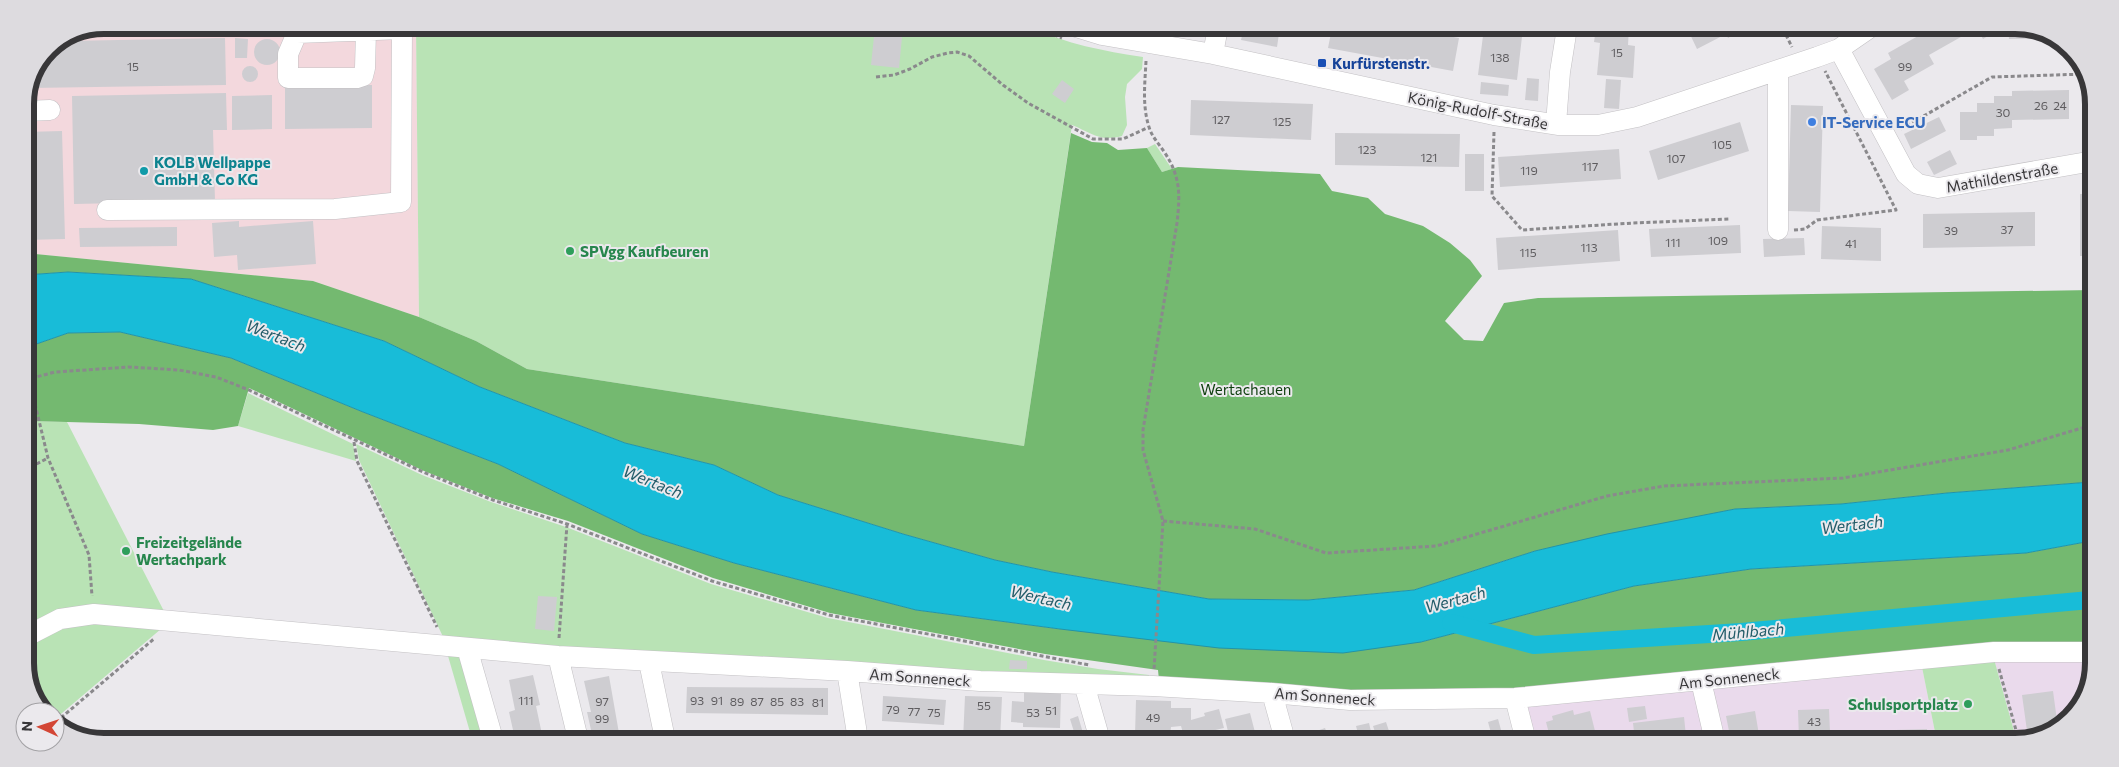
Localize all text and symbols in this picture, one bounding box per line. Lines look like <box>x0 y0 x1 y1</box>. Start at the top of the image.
house number: 15 <box>1611 45 1623 59</box>
house number: 138 <box>1490 50 1510 64</box>
place label: Kurfürstenstr. <box>1332 54 1430 72</box>
marker: Kurfürstenstr. <box>1316 57 1328 69</box>
house number: 15 <box>127 59 139 73</box>
house number: 99 <box>1898 59 1912 73</box>
street label: König-Rudolf-Straße <box>1406 88 1550 132</box>
house number: 26 <box>2034 98 2048 112</box>
house number: 24 <box>2053 98 2067 112</box>
house number: 30 <box>1996 105 2011 119</box>
house number: 127 <box>1212 112 1230 126</box>
place label: IT-Service ECU <box>1822 113 1926 131</box>
house number: 125 <box>1273 114 1291 128</box>
marker: IT-Service ECU <box>1806 116 1818 128</box>
house number: 105 <box>1712 137 1732 151</box>
house number: 123 <box>1358 142 1376 156</box>
house number: 121 <box>1421 150 1437 164</box>
house number: 107 <box>1666 151 1686 165</box>
place label: KOLB Wellpappe GmbH & Co KG <box>154 153 271 188</box>
street label: Mathildenstraße <box>1945 158 2059 196</box>
house number: 117 <box>1582 159 1598 173</box>
house number: 119 <box>1520 163 1538 177</box>
marker: KOLB Wellpappe GmbH & Co KG <box>138 165 150 177</box>
house number: 37 <box>2000 222 2014 236</box>
house number: 39 <box>1944 223 1958 237</box>
house number: 109 <box>1708 233 1728 247</box>
house number: 111 <box>1665 235 1681 249</box>
house number: 41 <box>1845 236 1857 250</box>
house number: 113 <box>1580 240 1598 254</box>
place label: SPVgg Kaufbeuren <box>580 242 709 260</box>
marker: SPVgg Kaufbeuren <box>564 245 576 257</box>
house number: 115 <box>1519 245 1537 259</box>
water label: Wertach <box>244 315 308 355</box>
park label: Wertachauen <box>1201 380 1291 398</box>
water label: Wertach <box>621 461 685 501</box>
water label: Wertach <box>1820 511 1884 537</box>
place label: Freizeitgelände Wertachpark <box>136 533 242 568</box>
marker: Freizeitgelände Wertachpark <box>120 545 132 557</box>
water label: Wertach <box>1009 581 1073 613</box>
water label: Wertach <box>1422 582 1488 616</box>
water label: Mühlbach <box>1711 618 1785 644</box>
street label: Am Sonneneck <box>869 664 971 690</box>
street label: Am Sonneneck <box>1678 664 1780 692</box>
street label: Am Sonneneck <box>1274 683 1376 709</box>
house number: 111 <box>518 693 534 707</box>
house number: 93 <box>690 693 704 707</box>
house number: 91 <box>711 693 723 707</box>
house number: 97 <box>595 694 609 708</box>
house number: 89 <box>730 694 744 708</box>
house number: 87 <box>750 694 764 708</box>
house number: 85 <box>770 694 784 708</box>
house number: 83 <box>790 694 804 708</box>
house number: 81 <box>812 695 824 709</box>
place label: Schulsportplatz <box>1848 695 1958 713</box>
house number: 55 <box>977 698 991 712</box>
marker: Schulsportplatz <box>1962 698 1974 710</box>
north arrow <box>15 702 65 752</box>
house number: 79 <box>886 702 900 716</box>
house number: 51 <box>1045 703 1057 717</box>
house number: 77 <box>908 704 920 718</box>
house number: 75 <box>927 705 941 719</box>
house number: 53 <box>1026 705 1040 719</box>
house number: 49 <box>1146 710 1160 724</box>
house number: 99 <box>595 711 609 725</box>
house number: 43 <box>1807 714 1821 728</box>
text: N <box>18 721 35 732</box>

